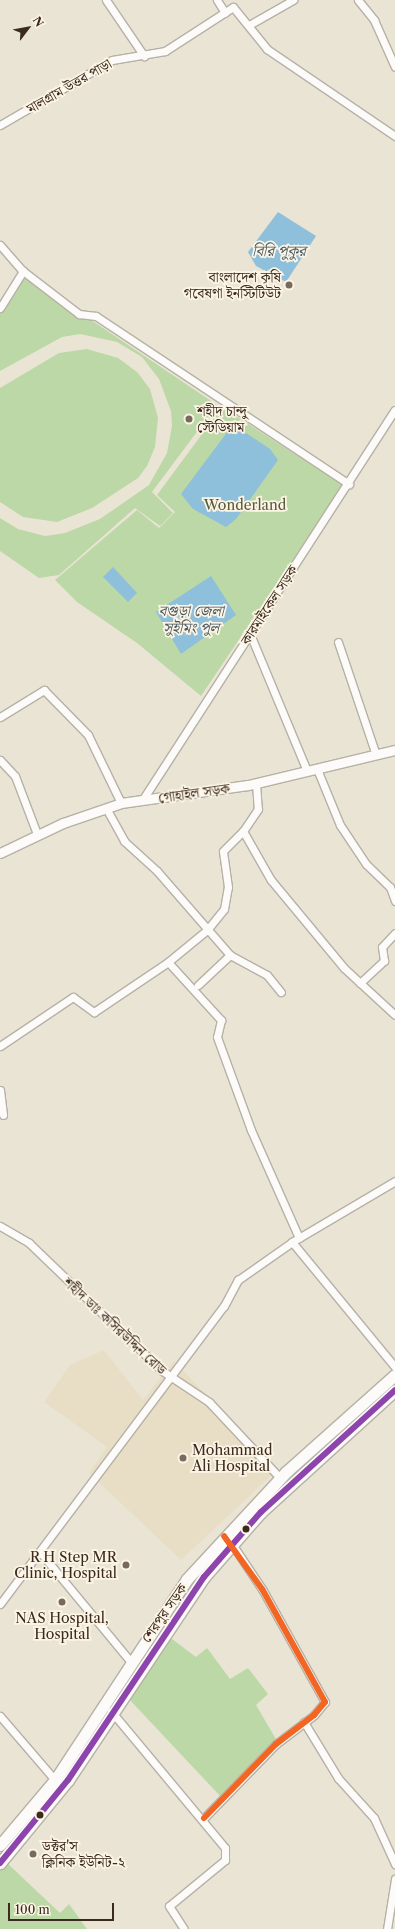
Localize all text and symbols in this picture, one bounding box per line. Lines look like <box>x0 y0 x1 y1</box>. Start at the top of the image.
north arrow <box>8 8 48 48</box>
text: N <box>30 14 47 29</box>
street label: মালগ্রাম উত্তর পাড়া <box>24 55 114 117</box>
water label: বিরি পুকুর <box>252 242 306 260</box>
place label: বাংলাদেশ কৃষি গবেষণা ইনস্টিটিউট <box>184 269 281 302</box>
marker: বাংলাদেশ কৃষি গবেষণা ইনস্টিটিউট <box>284 280 294 290</box>
place label: শহীদ চান্দু স্টেডিয়াম <box>197 403 247 436</box>
marker: শহীদ চান্দু স্টেডিয়াম <box>184 414 194 424</box>
park label: Wonderland <box>204 497 286 513</box>
street label: কারমাইকেল সড়ক <box>237 562 301 648</box>
water label: বগুড়া জেলা সুইমিং পুল <box>158 601 224 636</box>
street label: গোহাইল সড়ক <box>157 780 231 806</box>
street label: শহীদ ডাঃ কসিরউদ্দিন রোড <box>60 1274 170 1378</box>
place label: Mohammad Ali Hospital <box>192 1442 273 1474</box>
marker: Mohammad Ali Hospital <box>177 1452 189 1464</box>
unlabelled marker <box>241 1524 251 1534</box>
place label: R H Step MR Clinic, Hospital <box>14 1549 117 1582</box>
marker: R H Step MR Clinic, Hospital <box>120 1559 132 1571</box>
street label: শেরপুর সড়ক <box>138 1580 190 1646</box>
marker: NAS Hospital, Hospital <box>56 1596 68 1608</box>
place label: NAS Hospital, Hospital <box>15 1610 109 1642</box>
unlabelled marker <box>35 1810 45 1820</box>
place label: ডক্টর'স ক্লিনিক ইউনিট-২ <box>42 1838 125 1870</box>
marker: ডক্টর'স ক্লিনিক ইউনিট-২ <box>27 1848 39 1860</box>
scale bar <box>10 1895 116 1921</box>
text: 100 m <box>15 1902 50 1917</box>

